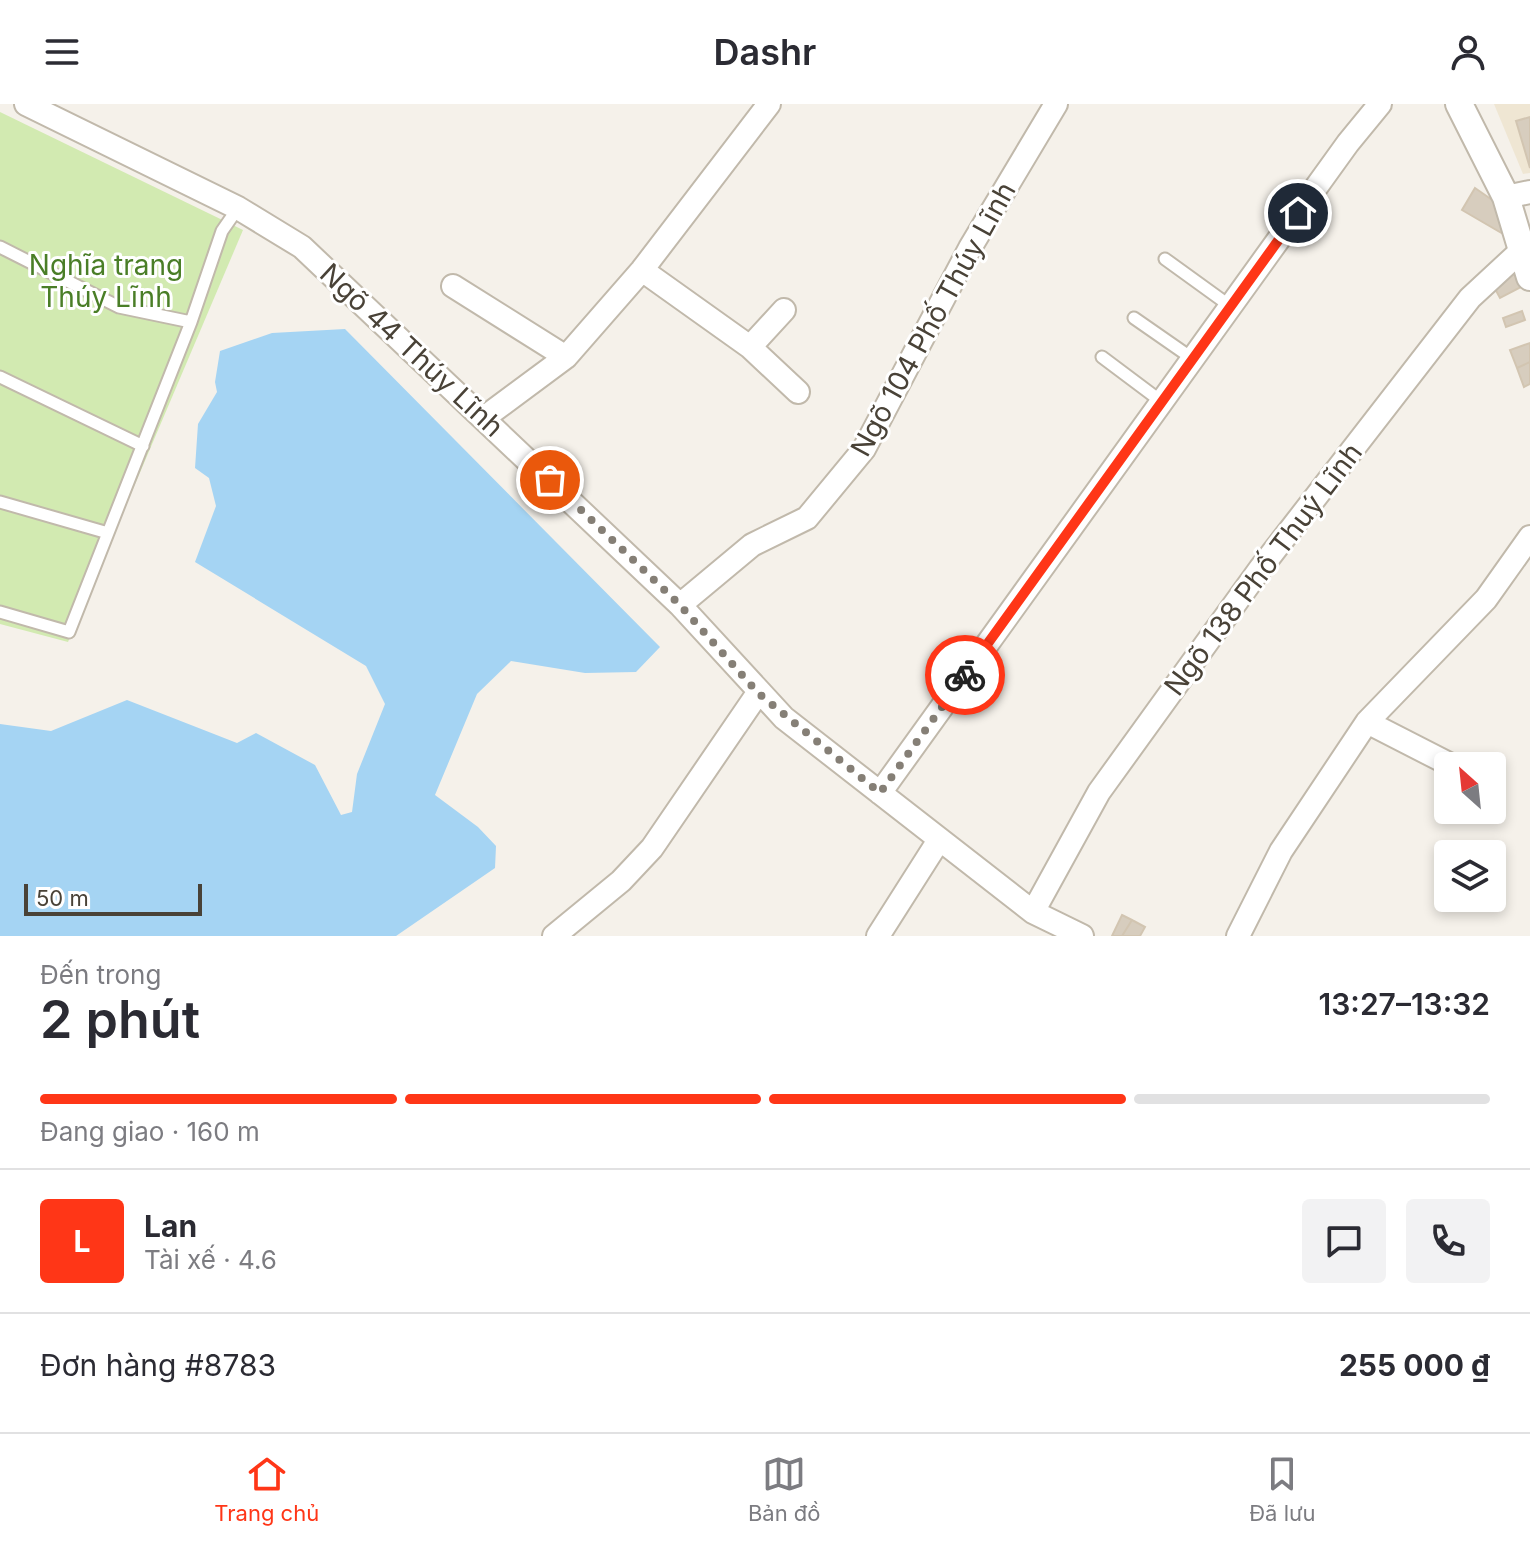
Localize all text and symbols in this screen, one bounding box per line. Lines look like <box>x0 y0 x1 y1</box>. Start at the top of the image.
icon: menu <box>40 30 84 74</box>
text: Dashr <box>714 30 816 74</box>
icon: person <box>1446 30 1490 74</box>
street label: Ngõ 104 Phố Thúy Lĩnh <box>843 176 1023 462</box>
pin <box>1264 179 1332 247</box>
icon: home <box>1276 191 1320 235</box>
park label: Nghĩa trang Thúy Lĩnh <box>29 248 183 314</box>
street label: Ngõ 44 Thúy Lĩnh <box>313 256 511 444</box>
street label: Ngõ 138 Phố Thuý Lĩnh <box>1157 436 1369 702</box>
pin <box>516 446 584 514</box>
icon: bag <box>528 458 572 502</box>
courier <box>925 635 1005 715</box>
icon: bike <box>943 653 987 697</box>
north arrow <box>1434 752 1506 824</box>
map controls <box>1434 752 1506 912</box>
button: layers <box>1434 840 1506 912</box>
scale bar <box>24 880 202 916</box>
text: 50 m <box>36 885 89 911</box>
text: Đến trong <box>40 959 161 990</box>
text: 13:27–13:32 <box>1319 986 1490 1022</box>
text: 2 phút <box>40 988 200 1051</box>
text: Đang giao · 160 m <box>40 1116 260 1147</box>
button: chat <box>1302 1199 1386 1283</box>
button: phone <box>1406 1199 1490 1283</box>
text: Lan <box>144 1208 197 1244</box>
text: L <box>74 1223 90 1259</box>
text: Tài xế · 4.6 <box>144 1244 277 1275</box>
text: Đơn hàng #8783 <box>40 1347 276 1383</box>
text: 255 000 ₫ <box>1339 1347 1490 1383</box>
tab: Trang chủ <box>214 1452 319 1526</box>
tab: Bản đồ <box>748 1452 821 1526</box>
tab: Đã lưu <box>1249 1452 1316 1526</box>

